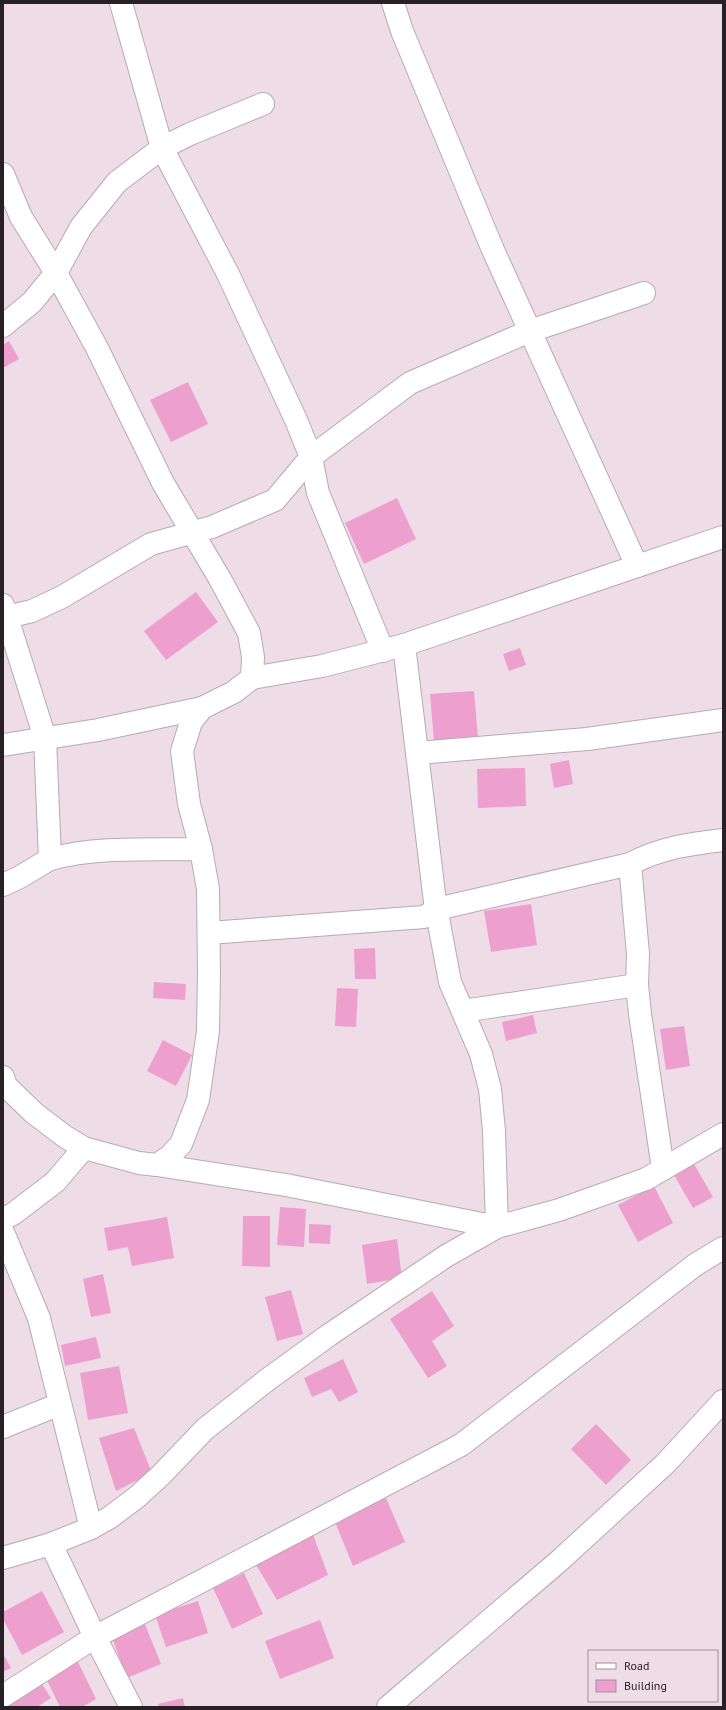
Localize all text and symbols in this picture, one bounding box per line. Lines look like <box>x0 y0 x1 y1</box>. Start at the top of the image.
legend <box>588 1650 718 1702</box>
text: Road <box>624 1658 649 1673</box>
text: Building <box>624 1678 667 1693</box>

